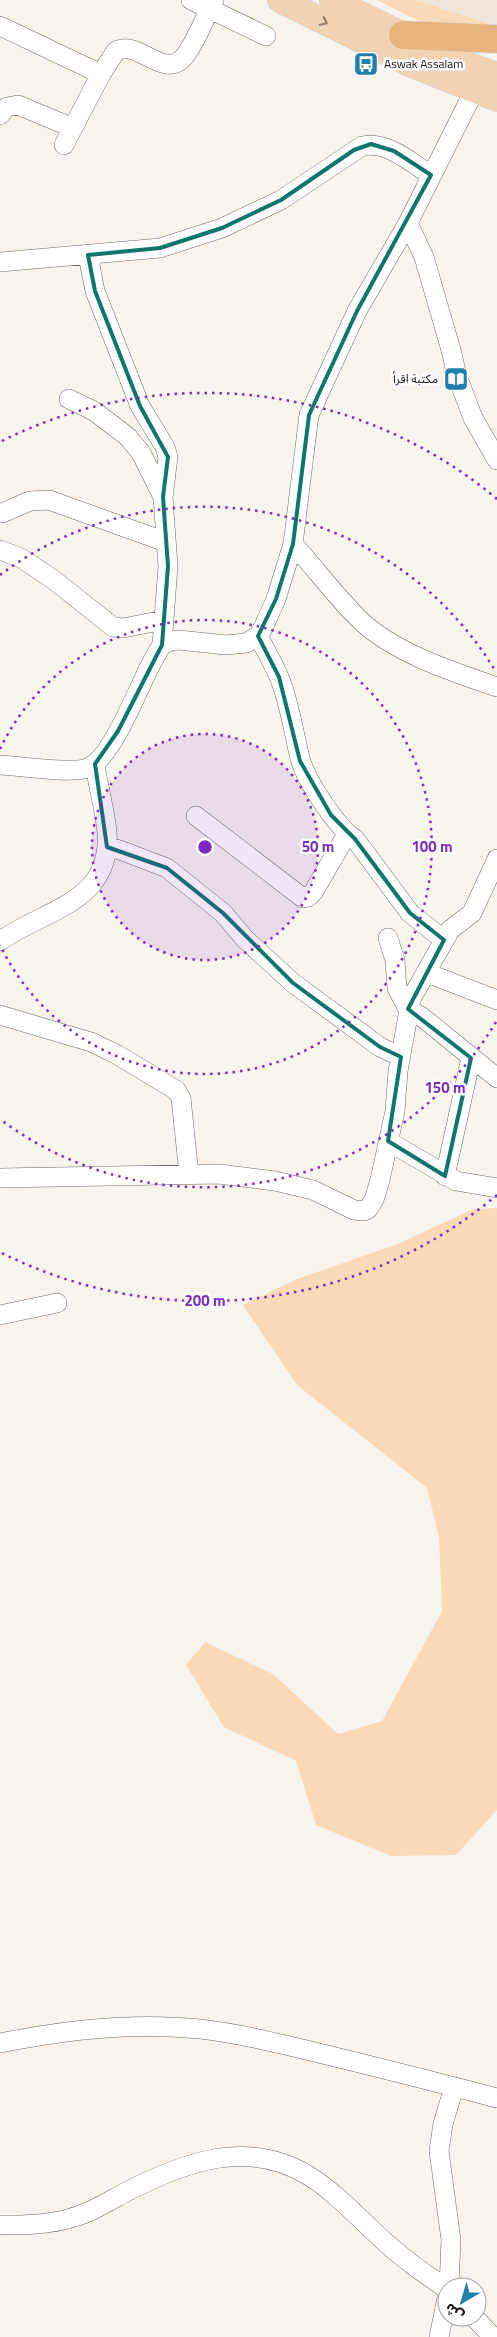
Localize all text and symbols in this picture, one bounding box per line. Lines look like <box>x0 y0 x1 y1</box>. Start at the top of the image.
one-way arrow <box>318 15 327 25</box>
bus stop icon: Aswak Assalam <box>353 51 379 77</box>
place label: Aswak Assalam <box>384 54 463 73</box>
library icon: مكتبة اقرأ <box>443 366 469 392</box>
place label: مكتبة اقرأ <box>393 369 438 388</box>
text: 50 m <box>302 835 334 858</box>
text: 100 m <box>411 835 453 858</box>
centre of rings <box>196 838 214 856</box>
text: 150 m <box>424 1076 466 1099</box>
text: 200 m <box>184 1289 226 1312</box>
north arrow <box>437 2277 487 2327</box>
text: ش <box>440 2298 468 2327</box>

